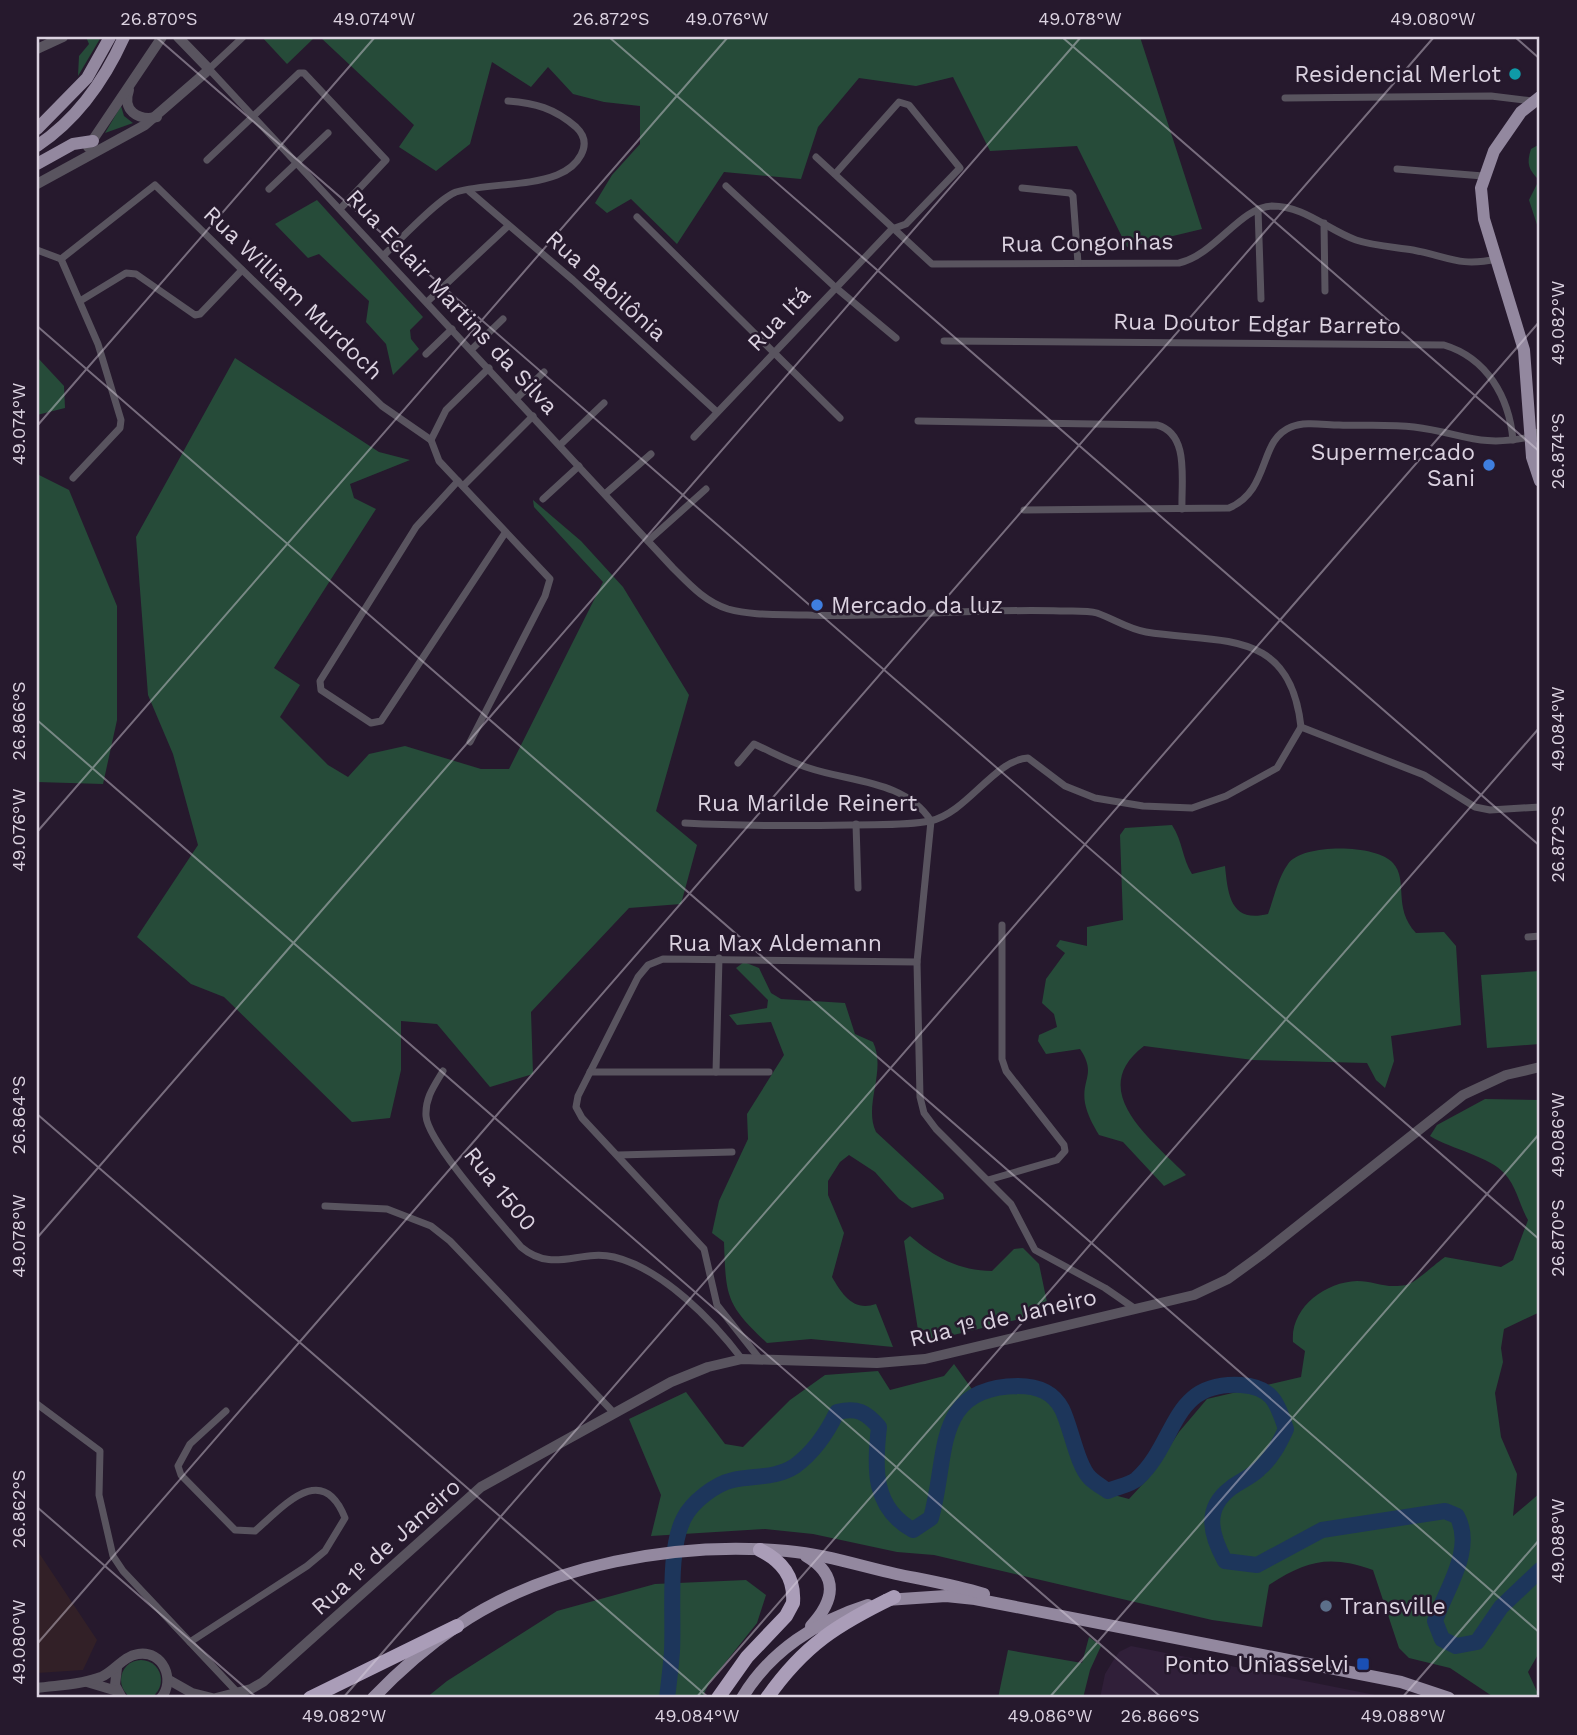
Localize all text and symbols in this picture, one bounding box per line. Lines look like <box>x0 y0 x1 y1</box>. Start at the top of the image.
text: 26.870°S <box>120 8 198 29</box>
text: 49.074°W <box>333 8 415 29</box>
text: 26.872°S <box>572 8 650 29</box>
text: 49.076°W <box>685 8 769 29</box>
text: 49.078°W <box>1038 8 1122 29</box>
text: 49.080°W <box>1390 8 1476 29</box>
place label: Residencial Merlot <box>1294 61 1501 88</box>
marker: Residencial Merlot <box>1507 66 1523 82</box>
street label: Rua Eclair Martins da Silva <box>341 184 563 420</box>
street label: Rua William Murdoch <box>198 201 388 385</box>
street label: Rua Babilônia <box>540 225 672 347</box>
street label: Rua Congonhas <box>1000 228 1174 258</box>
street label: Rua Itá <box>742 281 816 357</box>
text: 49.082°W <box>1547 281 1568 365</box>
street label: Rua Doutor Edgar Barreto <box>1113 308 1401 340</box>
text: 49.074°W <box>8 383 29 465</box>
text: 26.874°S <box>1547 413 1568 489</box>
place label: Supermercado Sani <box>1311 439 1475 492</box>
marker: Supermercado Sani <box>1481 457 1497 473</box>
place label: Mercado da luz <box>831 592 1003 619</box>
marker: Mercado da luz <box>809 597 825 613</box>
text: 26.866°S <box>8 681 29 761</box>
text: 49.084°W <box>1547 686 1568 772</box>
text: 49.076°W <box>8 788 29 872</box>
street label: Rua Marilde Reinert <box>697 790 918 817</box>
text: 26.872°S <box>1547 805 1568 883</box>
street label: Rua Max Aldemann <box>668 930 882 957</box>
text: 26.864°S <box>8 1075 29 1155</box>
text: 49.086°W <box>1547 1092 1568 1178</box>
street label: Rua 1500 <box>458 1142 542 1236</box>
text: 49.078°W <box>8 1194 29 1278</box>
text: 26.870°S <box>1547 1199 1568 1277</box>
street label: Rua 1º de Janeiro <box>907 1283 1099 1353</box>
text: 26.862°S <box>8 1470 29 1548</box>
street label: Rua 1º de Janeiro <box>306 1473 466 1621</box>
text: 49.088°W <box>1547 1498 1568 1584</box>
place label: Transville <box>1340 1593 1446 1620</box>
marker: Transville <box>1318 1598 1334 1614</box>
text: 49.080°W <box>8 1599 29 1685</box>
place label: Ponto Uniasselvi <box>1164 1651 1349 1678</box>
marker: Ponto Uniasselvi <box>1355 1656 1371 1672</box>
text: 49.082°W <box>302 1705 386 1726</box>
text: 49.084°W <box>654 1705 740 1726</box>
text: 49.086°W <box>1007 1705 1093 1726</box>
text: 26.866°S <box>1120 1705 1200 1726</box>
text: 49.088°W <box>1360 1705 1446 1726</box>

